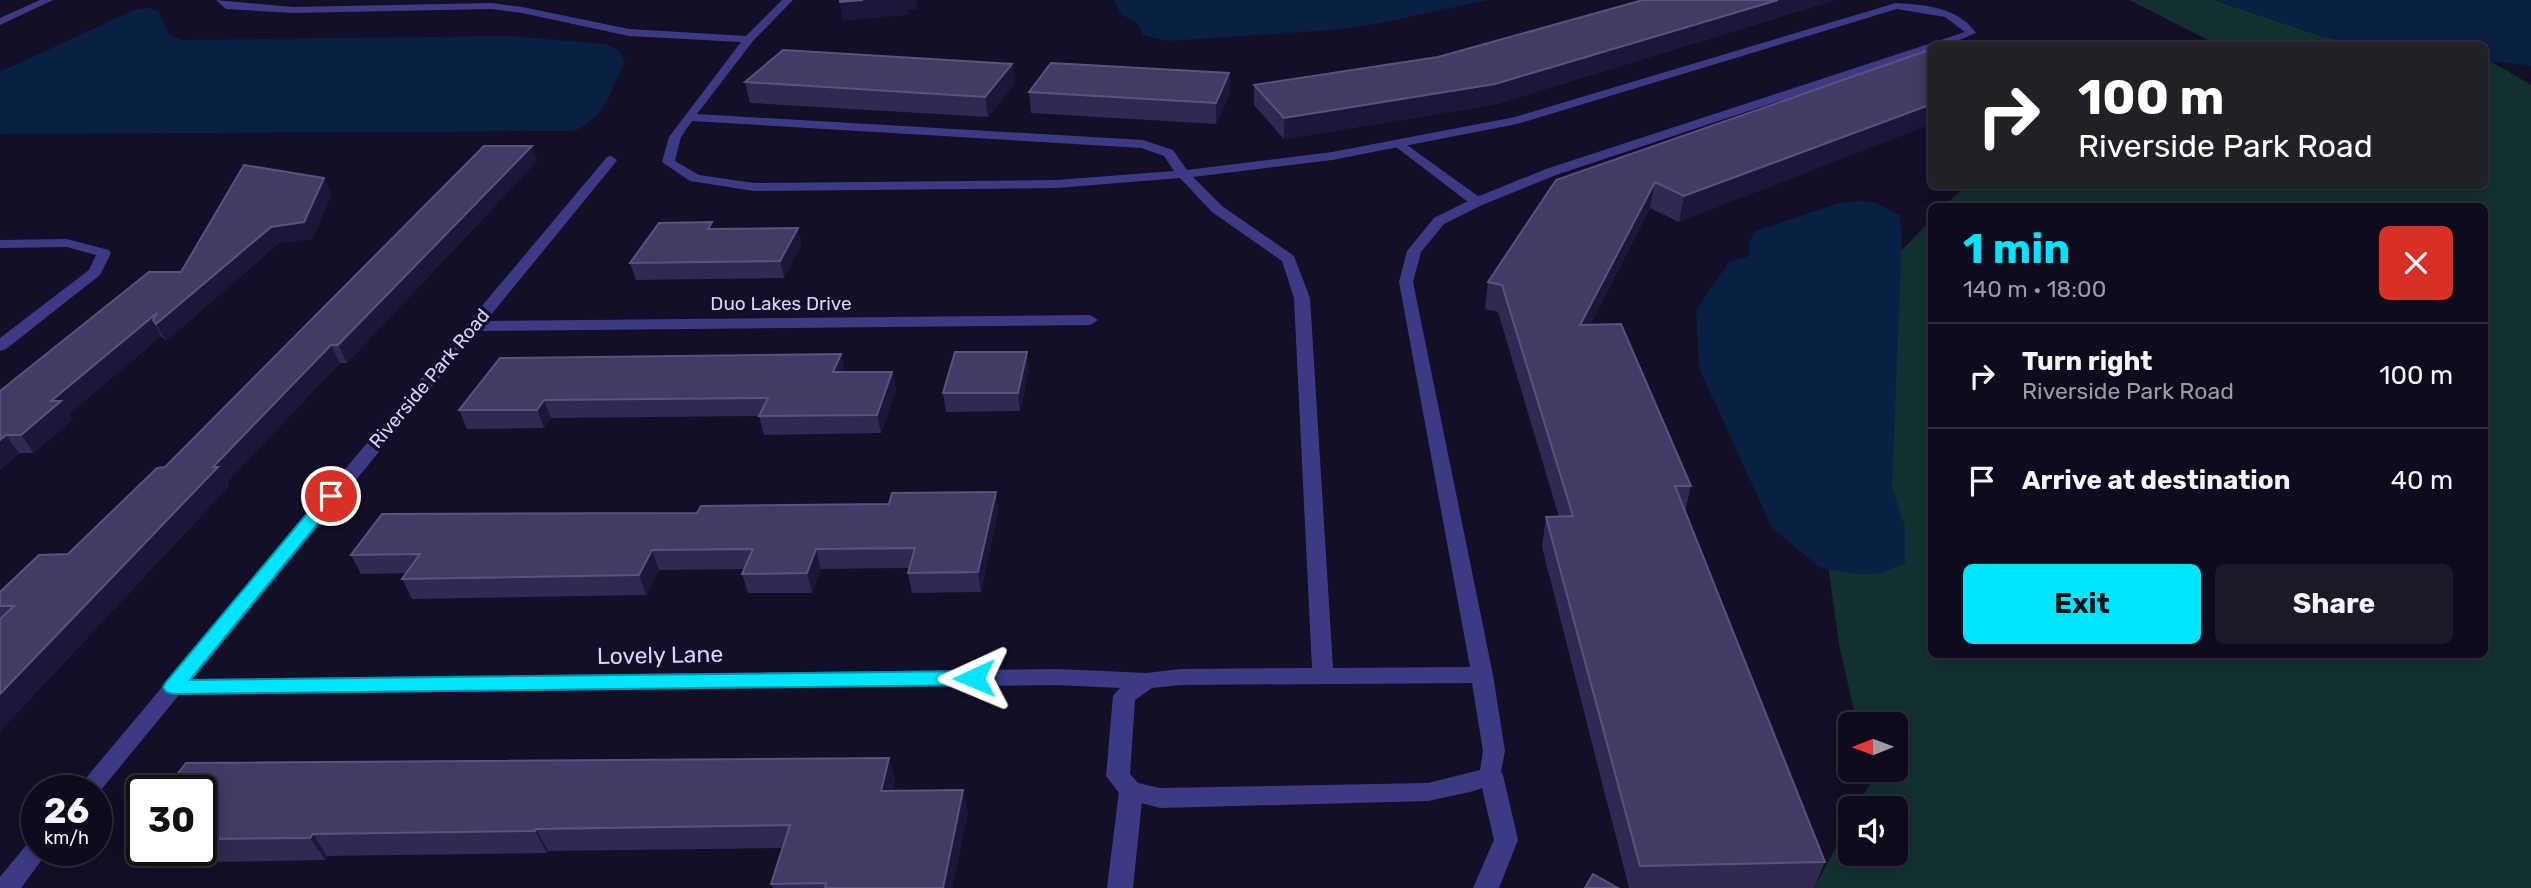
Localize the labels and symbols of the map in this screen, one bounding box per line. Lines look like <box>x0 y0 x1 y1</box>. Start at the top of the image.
street label: Duo Lakes Drive <box>710 292 852 315</box>
street label: Riverside Park Road <box>364 304 494 453</box>
pin <box>301 466 361 526</box>
street label: Lovely Lane <box>597 640 723 670</box>
position arrow <box>937 641 1011 715</box>
north arrow <box>1838 712 1908 782</box>
speed limit sign: 30 <box>126 775 217 866</box>

